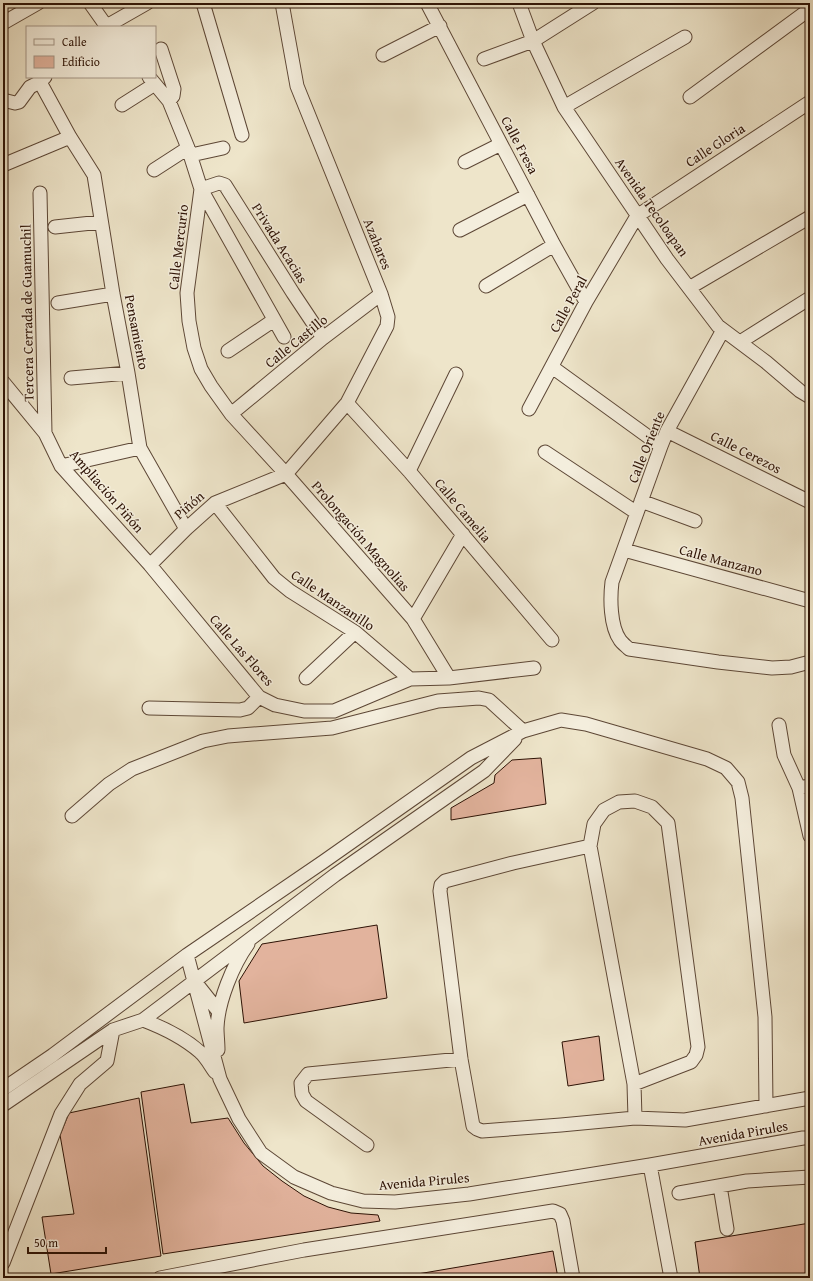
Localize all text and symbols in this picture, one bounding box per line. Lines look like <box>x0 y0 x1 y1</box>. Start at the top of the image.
legend <box>26 26 156 78</box>
text: Calle <box>62 33 87 50</box>
text: Edificio <box>62 53 100 70</box>
street label: Calle Fresa <box>496 113 544 178</box>
street label: Calle Gloria <box>681 118 749 172</box>
street label: Avenida Tecoloapan <box>610 153 694 261</box>
street label: Privada Acacias <box>247 199 313 287</box>
street label: Calle Mercurio <box>163 203 193 291</box>
street label: Azahares <box>359 215 397 273</box>
street label: Tercera Cerrada de Guamuchil <box>15 224 39 402</box>
street label: Calle Peral <box>544 272 592 336</box>
street label: Pensamiento <box>120 293 154 371</box>
street label: Calle Castillo <box>260 310 332 372</box>
street label: Calle Oriente <box>623 408 670 486</box>
street label: Calle Cerezos <box>707 426 785 478</box>
street label: Ampliación Piñón <box>65 445 149 537</box>
street label: Calle Camelia <box>430 474 496 547</box>
street label: Prolongación Magnolias <box>307 476 415 596</box>
street label: Piñón <box>169 486 209 524</box>
street label: Calle Manzano <box>677 539 765 581</box>
street label: Calle Manzanillo <box>287 565 379 635</box>
street label: Calle Las Flores <box>205 610 279 690</box>
street label: Avenida Pirules <box>697 1115 789 1151</box>
street label: Avenida Pirules <box>378 1167 470 1195</box>
scale bar <box>28 1229 106 1255</box>
text: 50 m <box>34 1234 58 1251</box>

